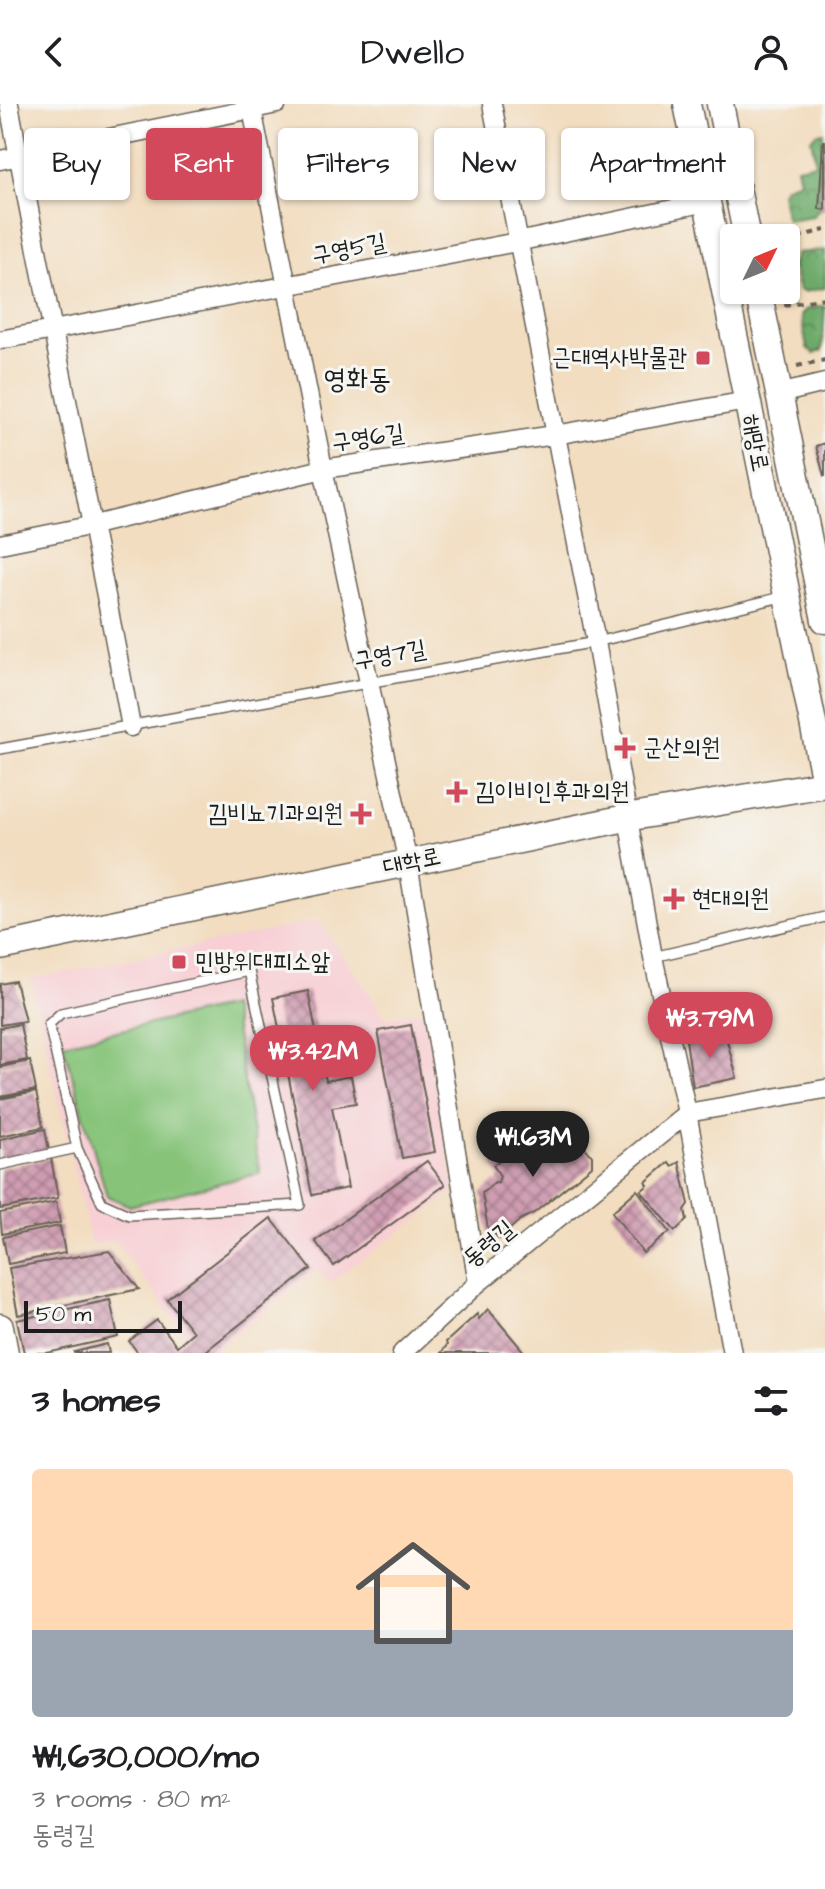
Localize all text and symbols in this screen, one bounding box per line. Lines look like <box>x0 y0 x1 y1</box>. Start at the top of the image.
text: Dwello <box>361 27 464 78</box>
icon: back <box>32 30 76 74</box>
icon: person <box>749 30 793 74</box>
chip: Buy <box>24 128 130 200</box>
chip: Rent <box>146 128 262 200</box>
chip: Filters <box>278 128 418 200</box>
chip: New <box>434 128 545 200</box>
chip: Apartment <box>561 128 754 200</box>
north arrow <box>720 224 800 304</box>
map controls <box>720 224 800 304</box>
street label: 구영5길 <box>309 225 389 273</box>
place label: 근대역사박물관 <box>552 341 687 375</box>
marker: 근대역사박물관 <box>694 349 712 367</box>
district label: 영화동 <box>323 360 391 399</box>
street label: 해망로 <box>733 411 777 475</box>
street label: 구영6길 <box>329 416 407 460</box>
street label: 구영7길 <box>351 632 429 678</box>
place label: 군산의원 <box>643 731 720 765</box>
marker: 군산의원 <box>614 737 636 759</box>
place label: 김이비인후과의원 <box>475 775 630 809</box>
marker: 김이비인후과의원 <box>446 781 468 803</box>
place label: 김비뇨기과의원 <box>208 797 343 831</box>
marker: 김비뇨기과의원 <box>350 803 372 825</box>
street label: 대학로 <box>380 839 444 885</box>
place label: 현대의원 <box>692 882 769 916</box>
marker: 현대의원 <box>663 888 685 910</box>
place label: 민방위대피소앞 <box>195 945 330 979</box>
marker: 민방위대피소앞 <box>170 953 188 971</box>
pin: ₩3.79M <box>645 992 775 1060</box>
text: ₩3.79M <box>666 1000 754 1036</box>
pin: ₩3.42M <box>248 1025 378 1093</box>
text: ₩3.42M <box>268 1033 358 1069</box>
pin: ₩1.63M <box>468 1111 598 1179</box>
text: ₩1.63M <box>494 1119 572 1155</box>
street label: 동령길 <box>456 1212 522 1276</box>
scale bar <box>24 1297 182 1333</box>
text: 50 m <box>36 1299 91 1330</box>
text: 3 homes <box>32 1377 161 1425</box>
icon: filters <box>749 1379 793 1423</box>
icon: home <box>341 1521 485 1665</box>
text: ₩1,630,000/mo <box>32 1733 259 1781</box>
text: 3 rooms · 80 m² <box>32 1781 231 1817</box>
text: 동령길 <box>32 1817 95 1853</box>

